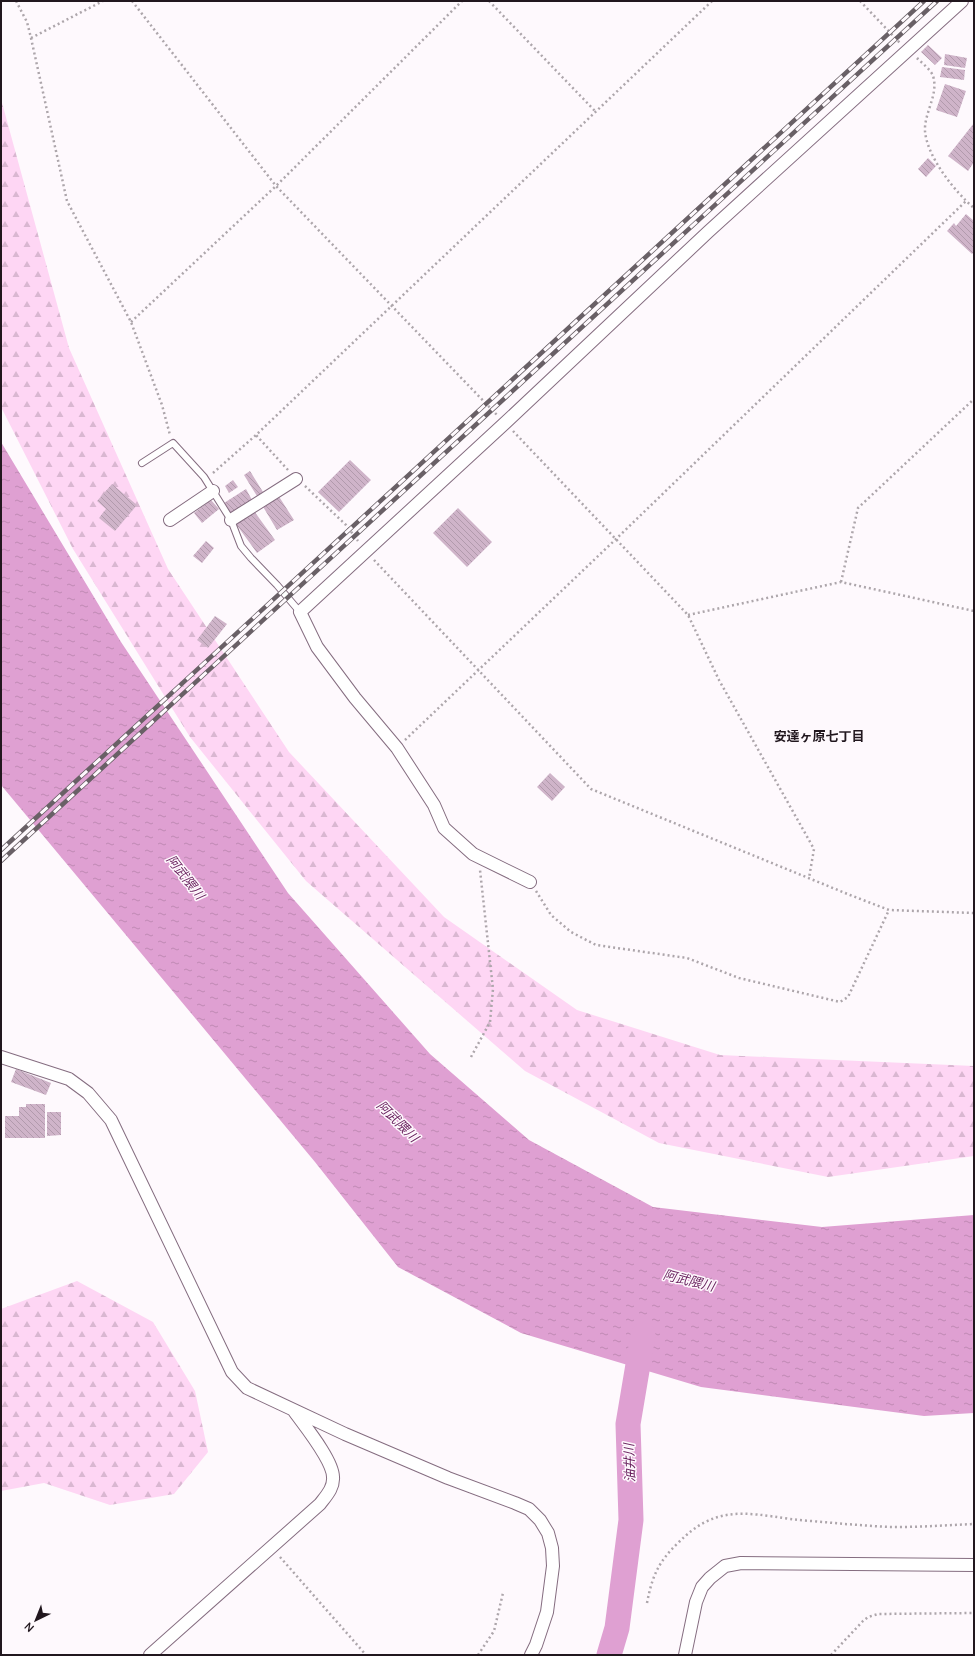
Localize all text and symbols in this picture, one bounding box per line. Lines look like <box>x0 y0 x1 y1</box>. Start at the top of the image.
district label: 安達ヶ原七丁目 <box>773 727 865 745</box>
water label: 阿武隈川 <box>163 851 210 905</box>
water label: 阿武隈川 <box>373 1096 424 1147</box>
water label: 阿武隈川 <box>662 1265 718 1296</box>
water label: 油井川 <box>619 1441 639 1483</box>
north arrow <box>16 1600 56 1640</box>
text: N <box>21 1619 37 1636</box>

